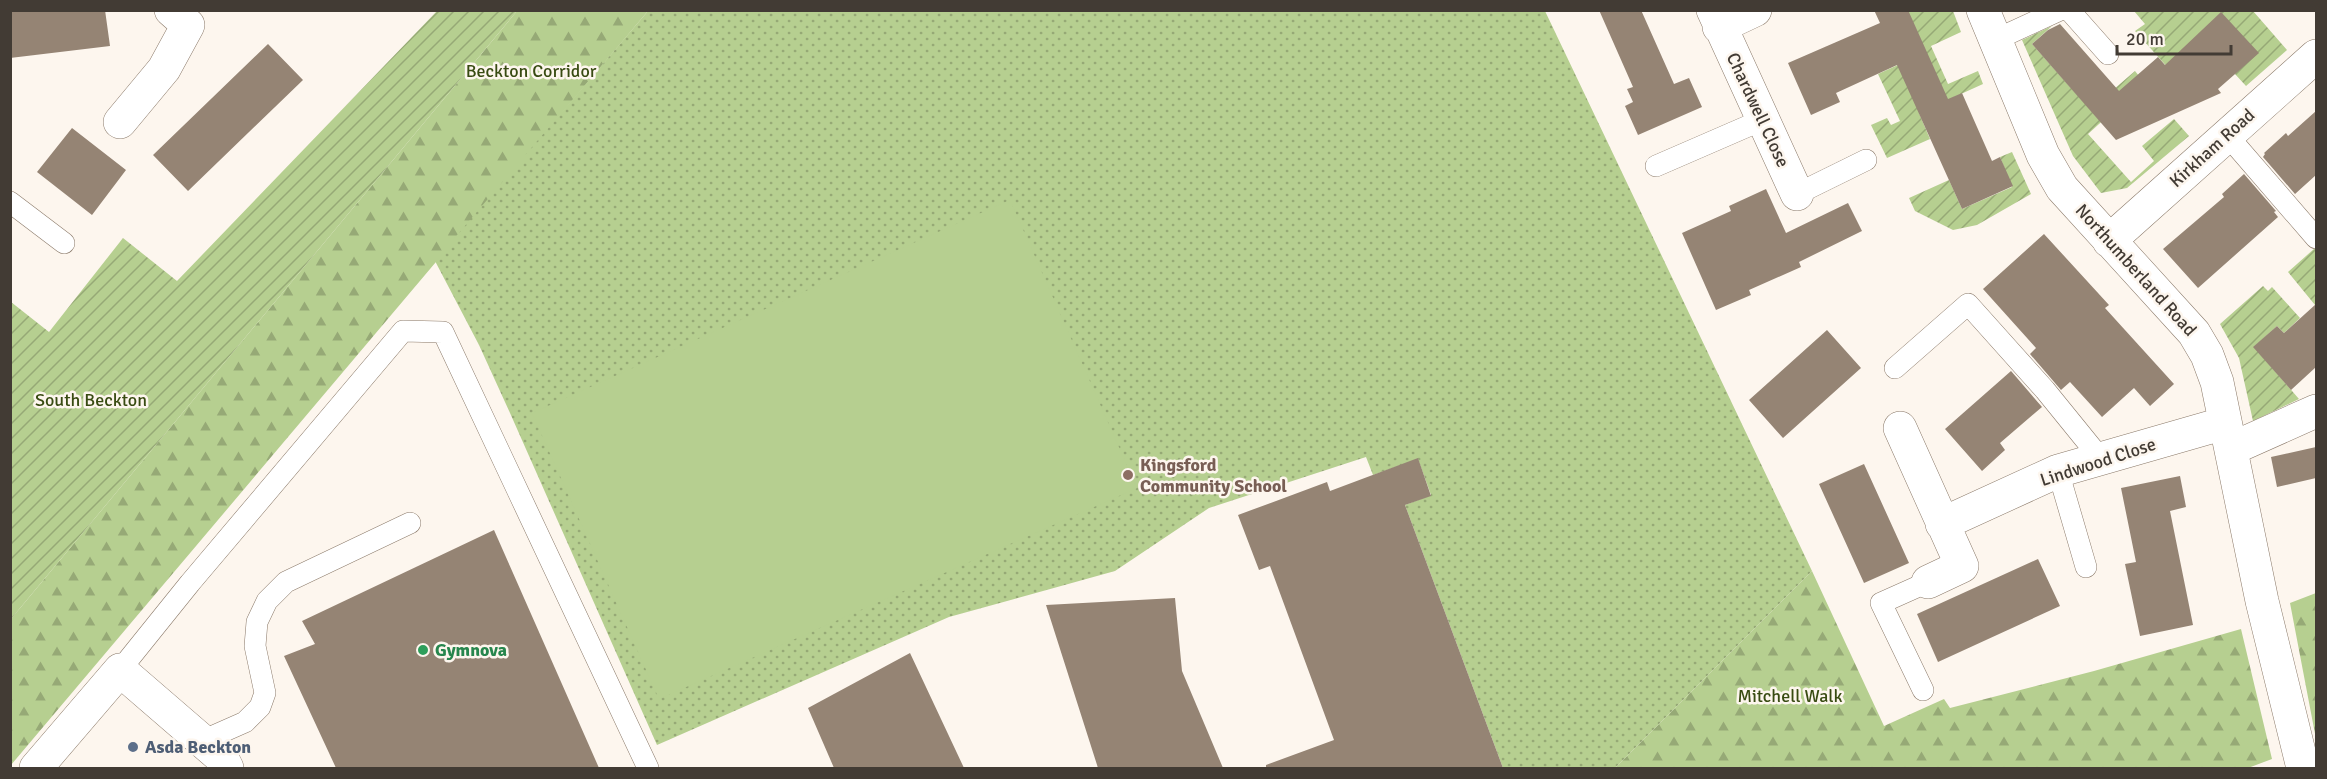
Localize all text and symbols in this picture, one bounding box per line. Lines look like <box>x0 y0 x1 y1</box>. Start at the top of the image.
scale bar <box>2117 18 2231 56</box>
text: 20 m <box>2126 28 2164 50</box>
street label: Chardwell Close <box>1722 49 1794 171</box>
park label: Beckton Corridor <box>466 60 597 82</box>
street label: Kirkham Road <box>2165 104 2259 192</box>
street label: Northumberland Road <box>2071 199 2201 341</box>
park label: South Beckton <box>35 389 147 411</box>
street label: Lindwood Close <box>2037 433 2159 491</box>
place label: Kingsford Community School <box>1140 454 1287 497</box>
marker: Kingsford Community School <box>1121 468 1135 482</box>
place label: Gymnova <box>435 639 507 661</box>
marker: Gymnova <box>416 643 430 657</box>
park label: Mitchell Walk <box>1737 685 1843 707</box>
place label: Asda Beckton <box>145 736 251 758</box>
marker: Asda Beckton <box>126 740 140 754</box>

